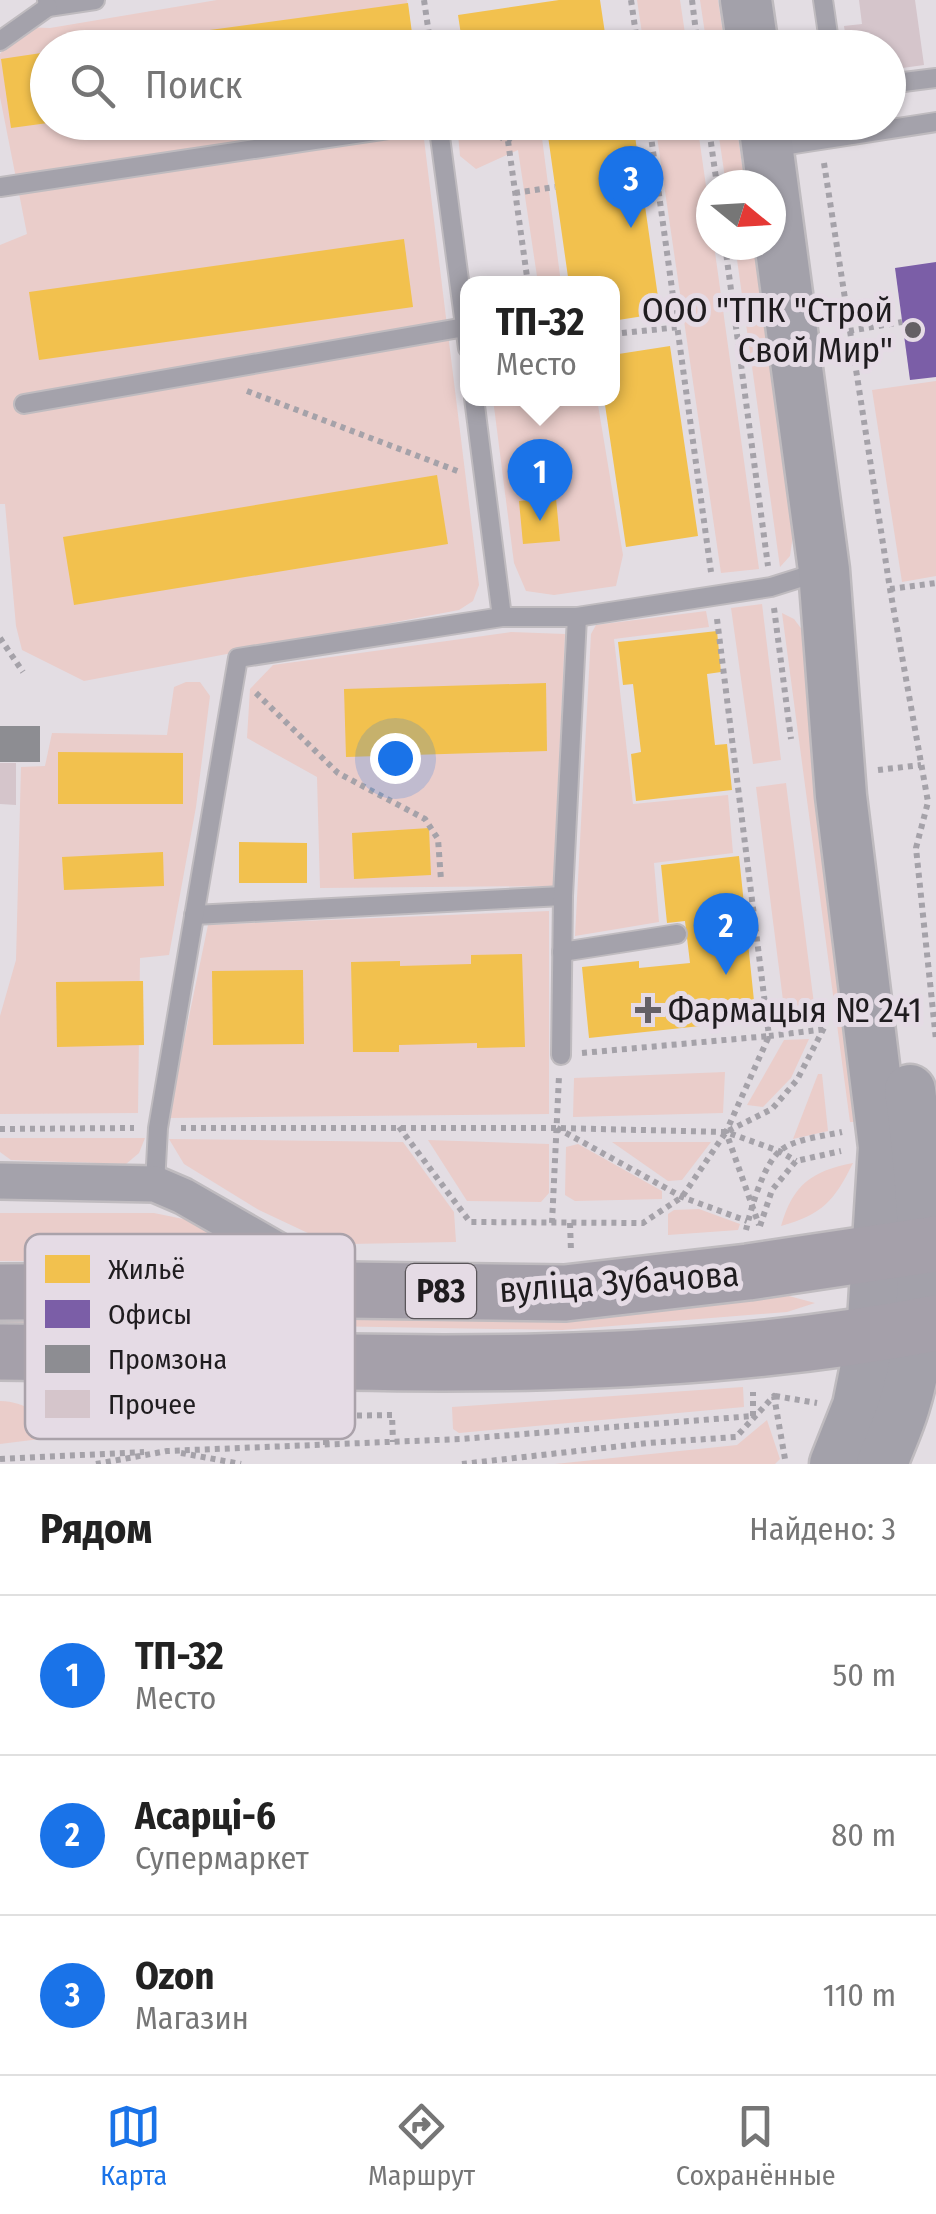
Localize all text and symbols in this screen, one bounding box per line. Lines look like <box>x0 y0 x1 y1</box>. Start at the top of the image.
search box <box>30 30 906 140</box>
icon: search <box>65 58 120 113</box>
text: Поиск <box>145 62 242 108</box>
pin: 3 <box>598 146 664 228</box>
north arrow <box>696 170 786 260</box>
popup <box>460 276 620 406</box>
place label: ООО "ТПК "Строй Свой Мир" <box>642 289 893 371</box>
text: ТП-32 <box>496 299 584 345</box>
marker: ООО "ТПК "Строй Свой Мир" <box>902 319 924 341</box>
text: Место <box>496 345 577 383</box>
pin: 1 <box>508 438 572 521</box>
your location <box>370 733 421 784</box>
pin: 2 <box>694 892 758 975</box>
place label: Фармацыя № 241 <box>668 989 922 1031</box>
marker: Фармацыя № 241 <box>637 999 659 1021</box>
legend <box>25 1234 355 1439</box>
text: Жильё <box>108 1253 185 1286</box>
street label: вуліца Зубачова <box>498 1253 740 1311</box>
road number: Р83 <box>406 1264 476 1318</box>
text: Офисы <box>108 1298 192 1331</box>
text: Промзона <box>108 1343 227 1376</box>
text: Прочее <box>108 1388 196 1421</box>
text: Рядом <box>40 1504 152 1554</box>
text: Найдено: 3 <box>749 1510 896 1548</box>
text: ТП-32 <box>135 1633 224 1679</box>
text: 1 <box>66 1656 79 1694</box>
text: 50 m <box>833 1656 896 1694</box>
text: Место <box>135 1679 216 1717</box>
text: Асарці-6 <box>135 1793 276 1839</box>
text: 2 <box>65 1816 80 1854</box>
text: 80 m <box>831 1816 896 1854</box>
text: Супермаркет <box>135 1839 309 1877</box>
text: Ozon <box>135 1953 214 1999</box>
text: 3 <box>65 1976 80 2014</box>
text: 110 m <box>823 1976 896 2014</box>
text: Магазин <box>135 1999 249 2037</box>
tab: Карта <box>100 2099 167 2192</box>
tab: Маршрут <box>368 2099 475 2192</box>
tab: Сохранённые <box>676 2099 836 2192</box>

